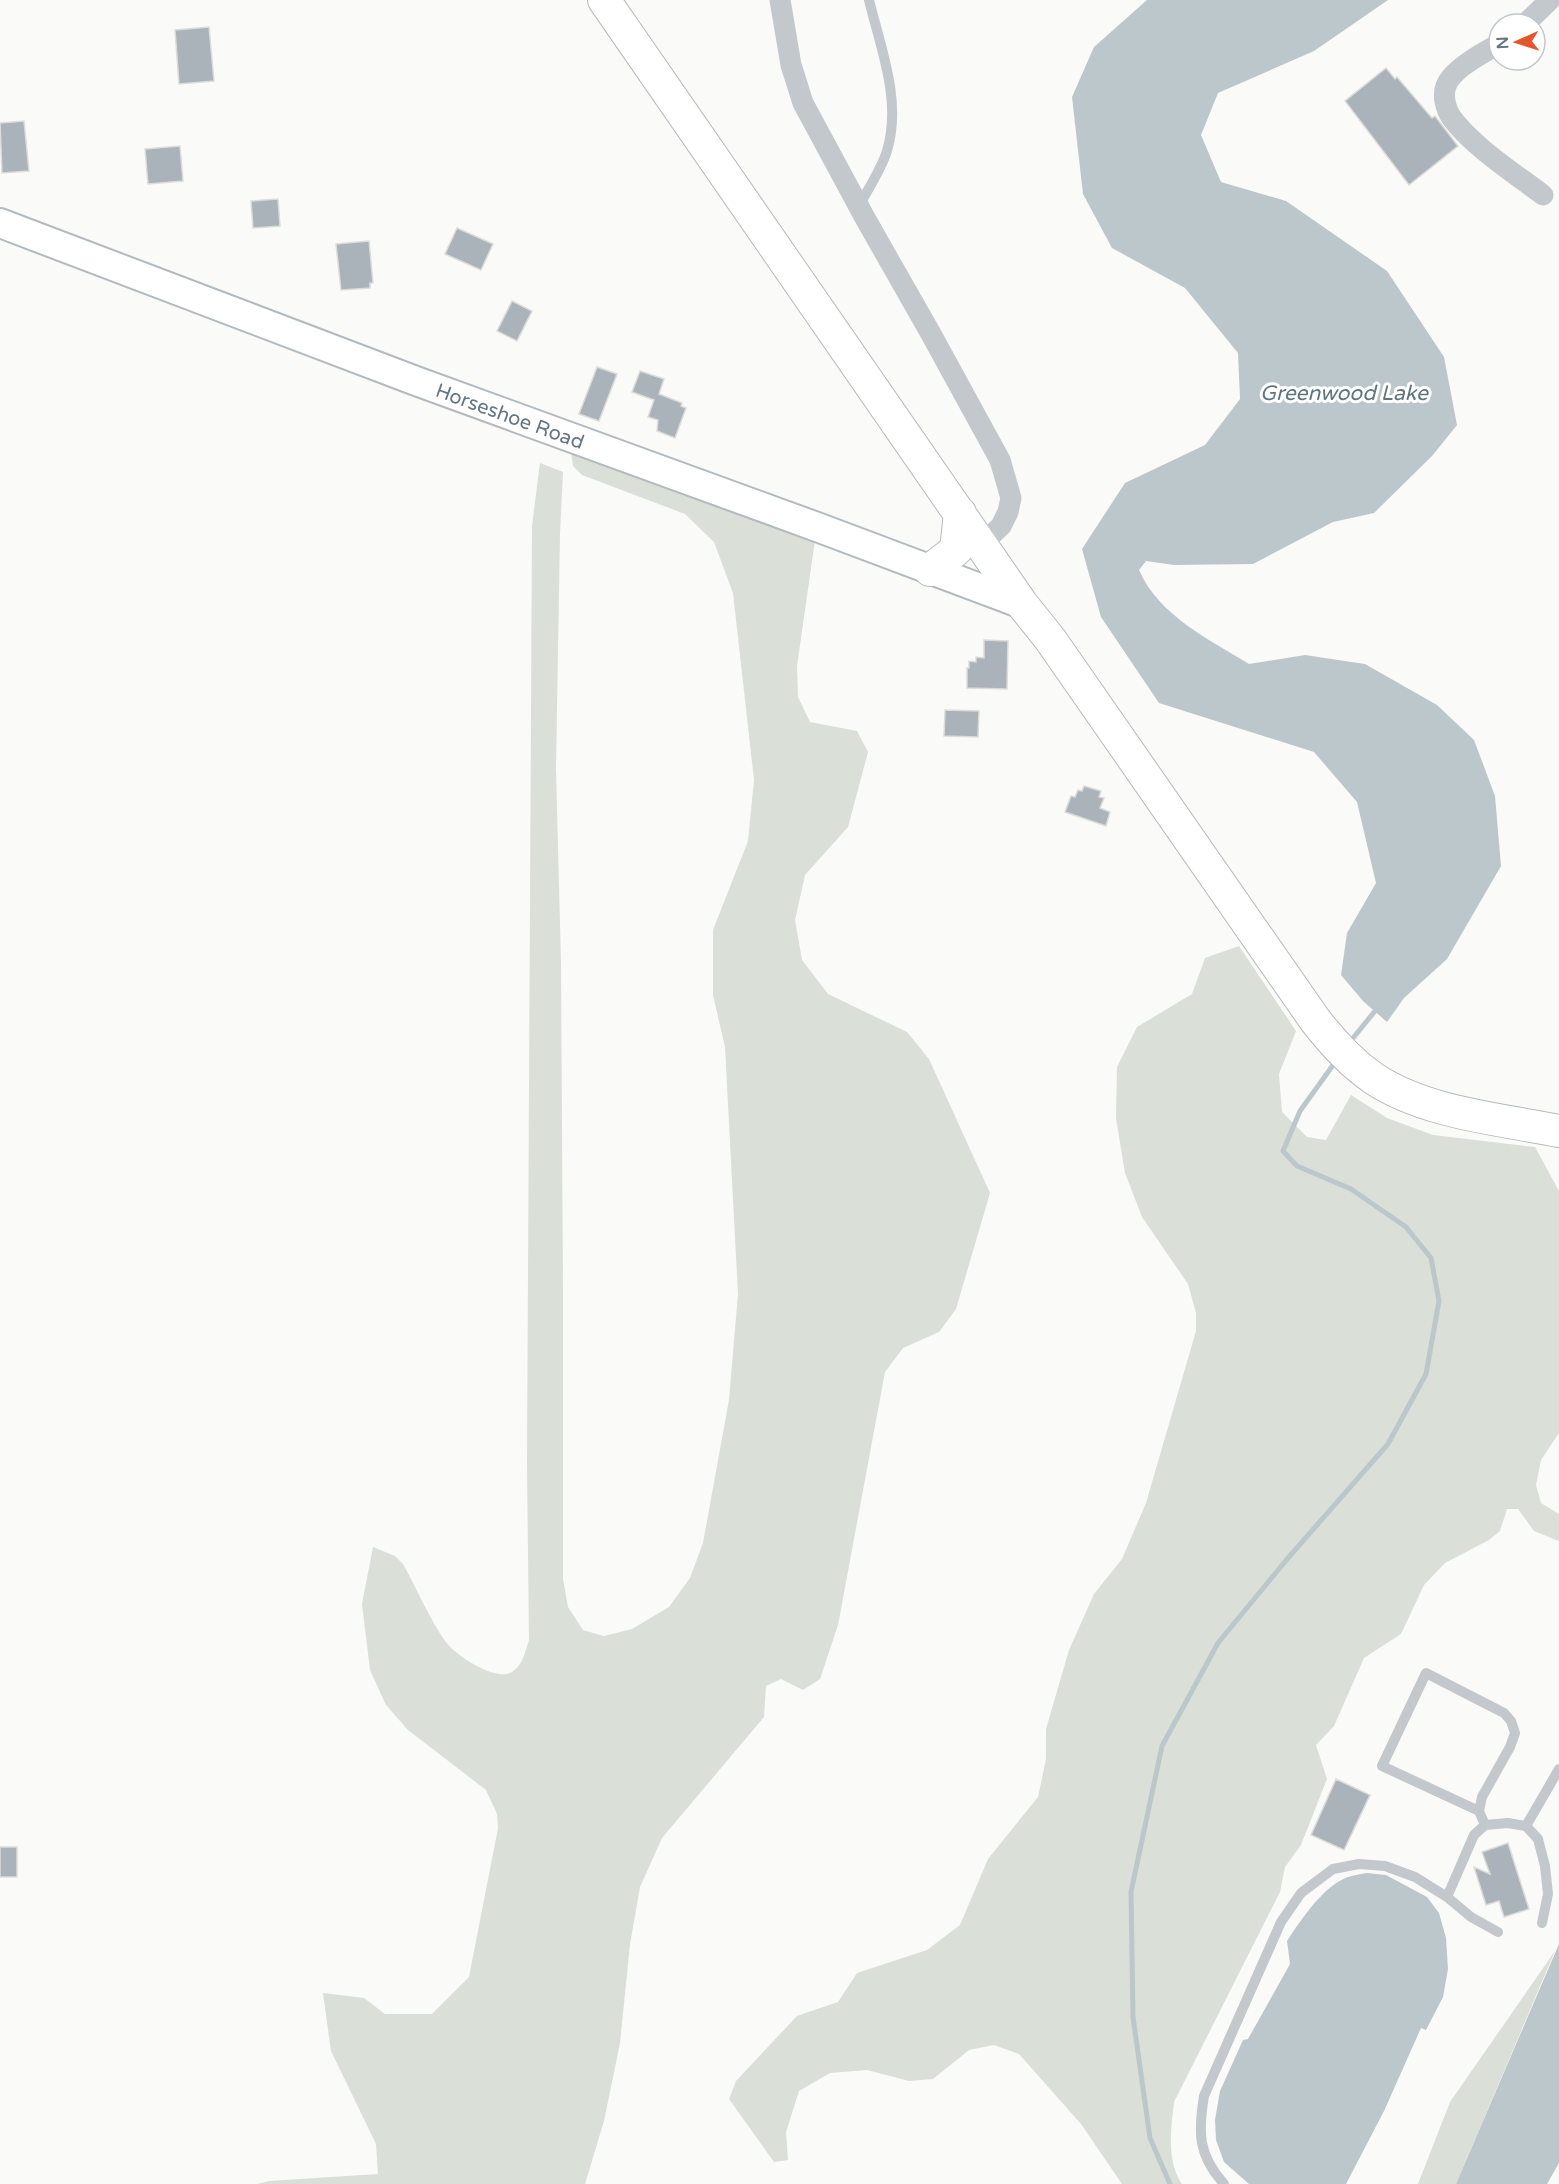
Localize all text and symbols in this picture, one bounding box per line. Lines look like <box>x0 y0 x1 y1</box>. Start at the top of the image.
north arrow <box>1487 12 1547 72</box>
text: N <box>1493 36 1513 50</box>
street label: Horseshoe Road <box>432 379 587 455</box>
water label: Greenwood Lake <box>1260 381 1429 406</box>

